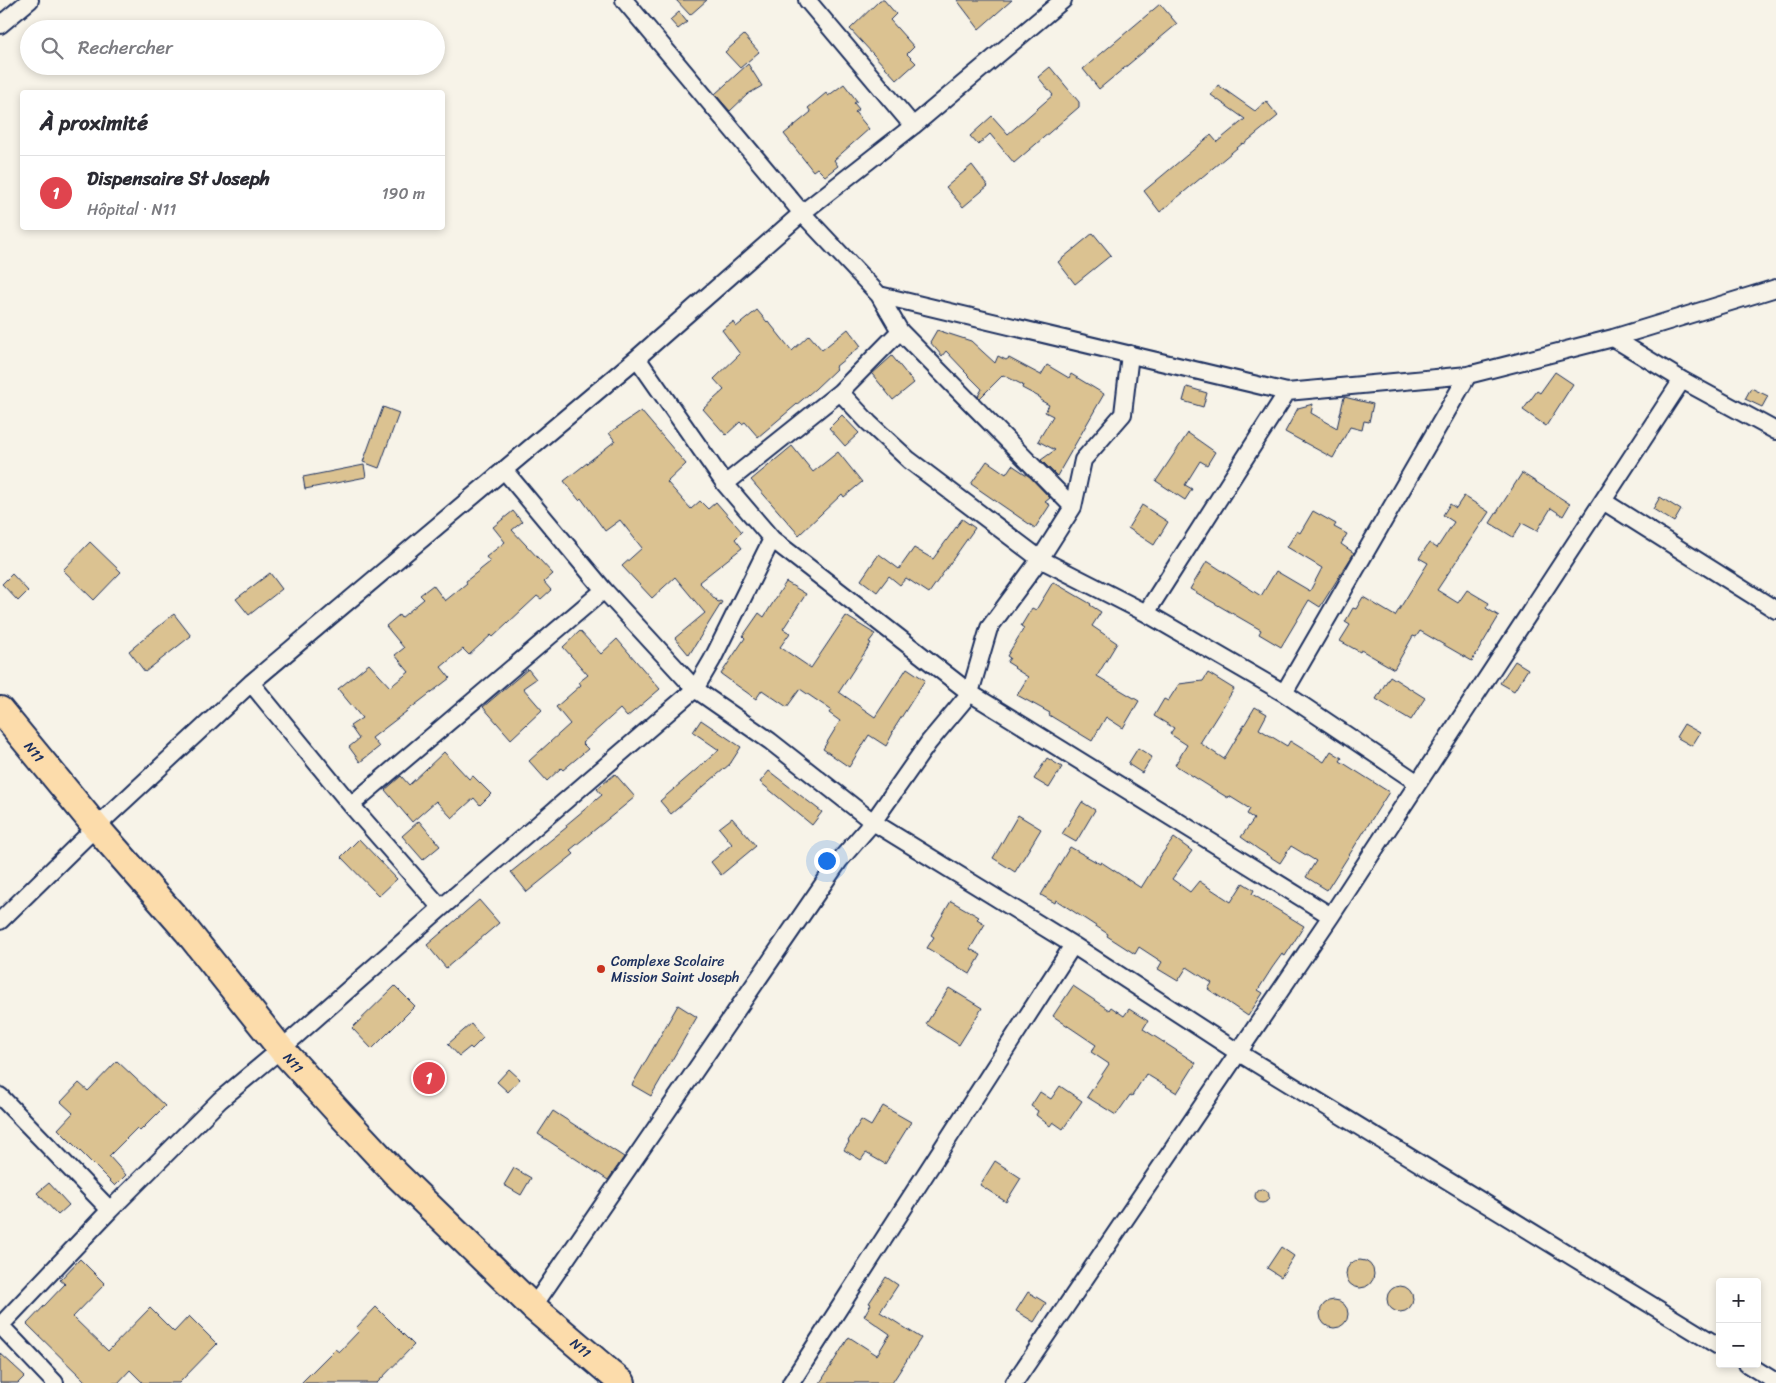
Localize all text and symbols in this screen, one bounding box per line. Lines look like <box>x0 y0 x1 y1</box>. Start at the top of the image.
search box <box>20 20 445 75</box>
text: Rechercher <box>78 31 173 64</box>
icon: search <box>38 34 66 62</box>
text: À proximité <box>40 104 148 142</box>
text: Dispensaire St Joseph <box>87 162 270 195</box>
text: 1 <box>53 179 59 208</box>
text: 190 m <box>382 179 425 208</box>
text: Hôpital · N11 <box>87 195 176 224</box>
street label: N11 <box>17 736 50 768</box>
your location <box>814 848 840 874</box>
place label: Complexe Scolaire Mission Saint Joseph <box>611 949 739 990</box>
marker: Complexe Scolaire Mission Saint Joseph <box>595 963 607 975</box>
street label: N11 <box>277 1047 310 1080</box>
pin: 1 <box>413 1059 445 1097</box>
map controls <box>1716 1278 1761 1368</box>
button: + <box>1716 1278 1761 1323</box>
button: − <box>1716 1323 1761 1368</box>
street label: N11 <box>564 1332 597 1365</box>

